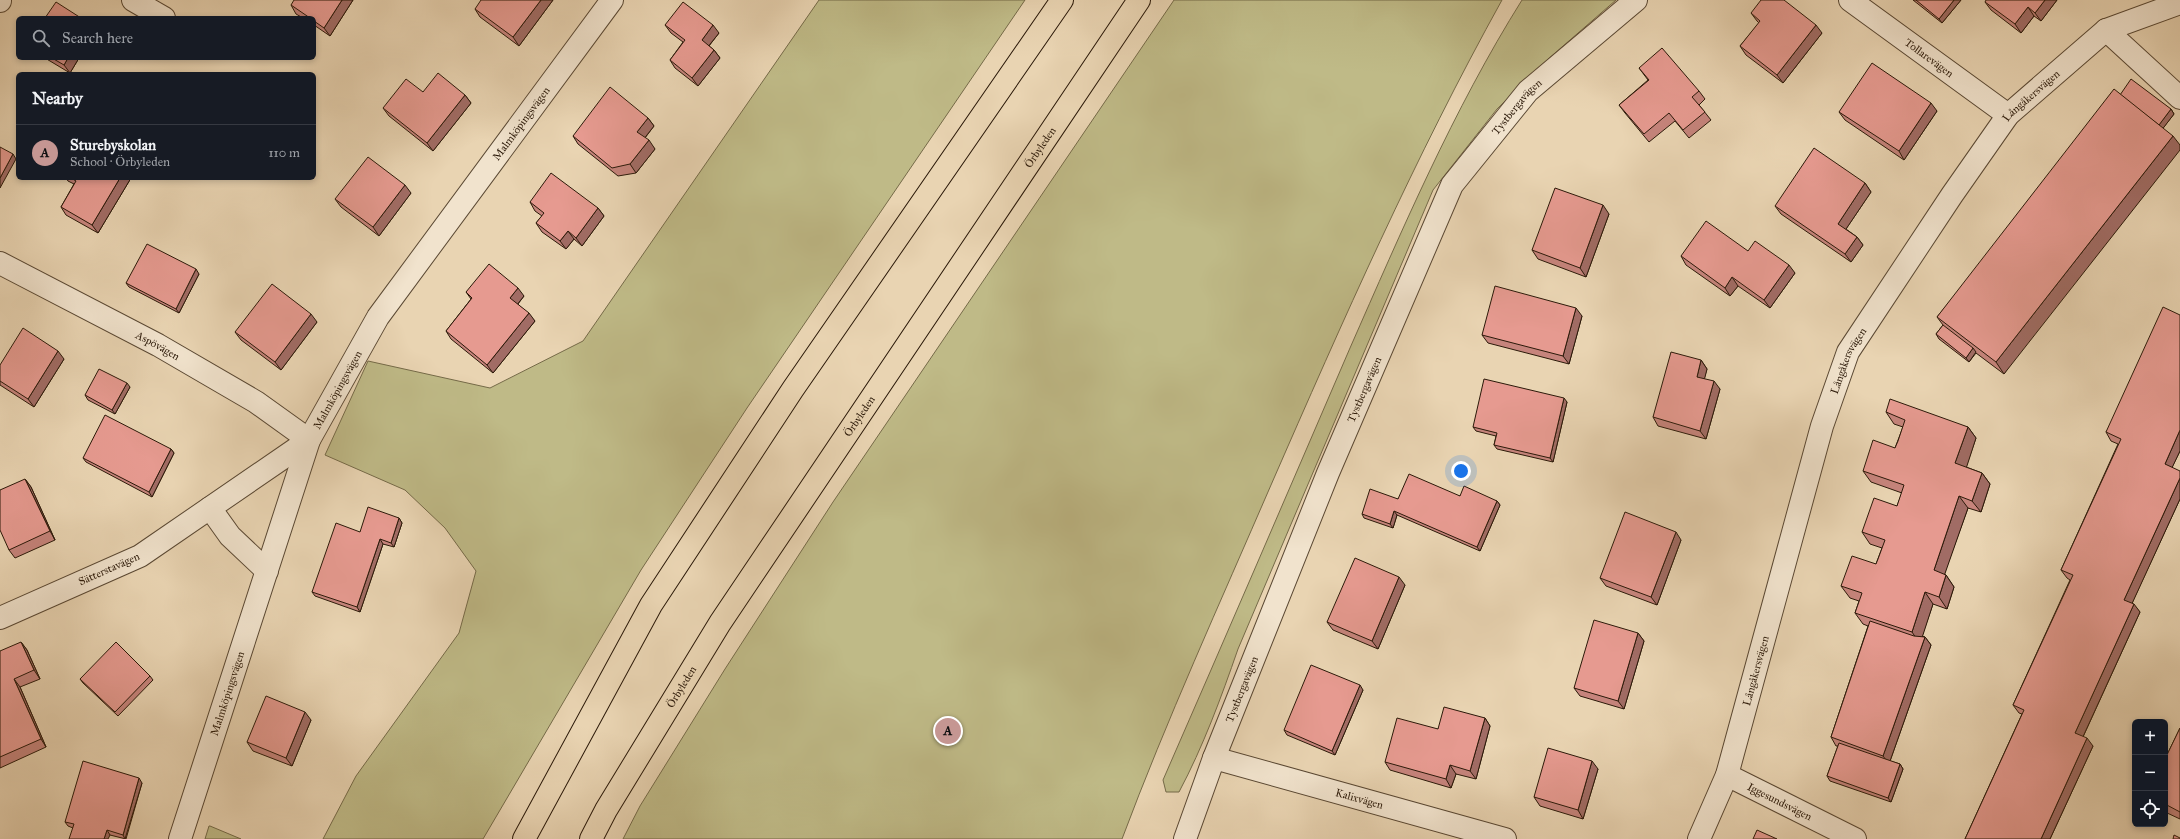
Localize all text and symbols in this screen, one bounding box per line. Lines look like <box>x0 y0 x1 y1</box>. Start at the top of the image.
search box <box>16 16 316 60</box>
icon: search <box>30 27 52 49</box>
text: Search here <box>62 29 133 47</box>
street label: Tollarevägen <box>1902 36 1956 80</box>
street label: Långåkersvägen <box>1999 67 2062 124</box>
street label: Tystbergavägen <box>1489 76 1544 137</box>
street label: Malmköpingsvägen <box>490 84 552 163</box>
text: Nearby <box>32 88 83 109</box>
street label: Örbyleden <box>1021 124 1058 170</box>
text: Sturebyskolan <box>70 136 156 154</box>
text: A <box>41 145 49 161</box>
text: 110 m <box>268 145 300 161</box>
text: School · Örbyleden <box>70 154 170 170</box>
street label: Långåkersvägen <box>1827 325 1869 396</box>
street label: Aspövägen <box>133 328 182 363</box>
street label: Malmköpingsvägen <box>310 348 364 431</box>
street label: Tystbergavägen <box>1344 355 1384 424</box>
street label: Örbyleden <box>840 393 878 439</box>
your location <box>1451 461 1471 481</box>
street label: Sätterstavägen <box>76 550 142 588</box>
street label: Långåkersvägen <box>1740 634 1771 707</box>
street label: Malmköpingsvägen <box>207 649 247 737</box>
street label: Tystbergavägen <box>1222 654 1261 724</box>
street label: Örbyleden <box>663 663 699 710</box>
pin: A <box>935 716 961 746</box>
map controls <box>2132 719 2168 827</box>
button: + <box>2132 719 2168 755</box>
button: − <box>2132 755 2168 791</box>
street label: Iggesundsvägen <box>1745 780 1814 823</box>
street label: Kalixvägen <box>1334 786 1385 811</box>
button: locate <box>2132 791 2168 827</box>

